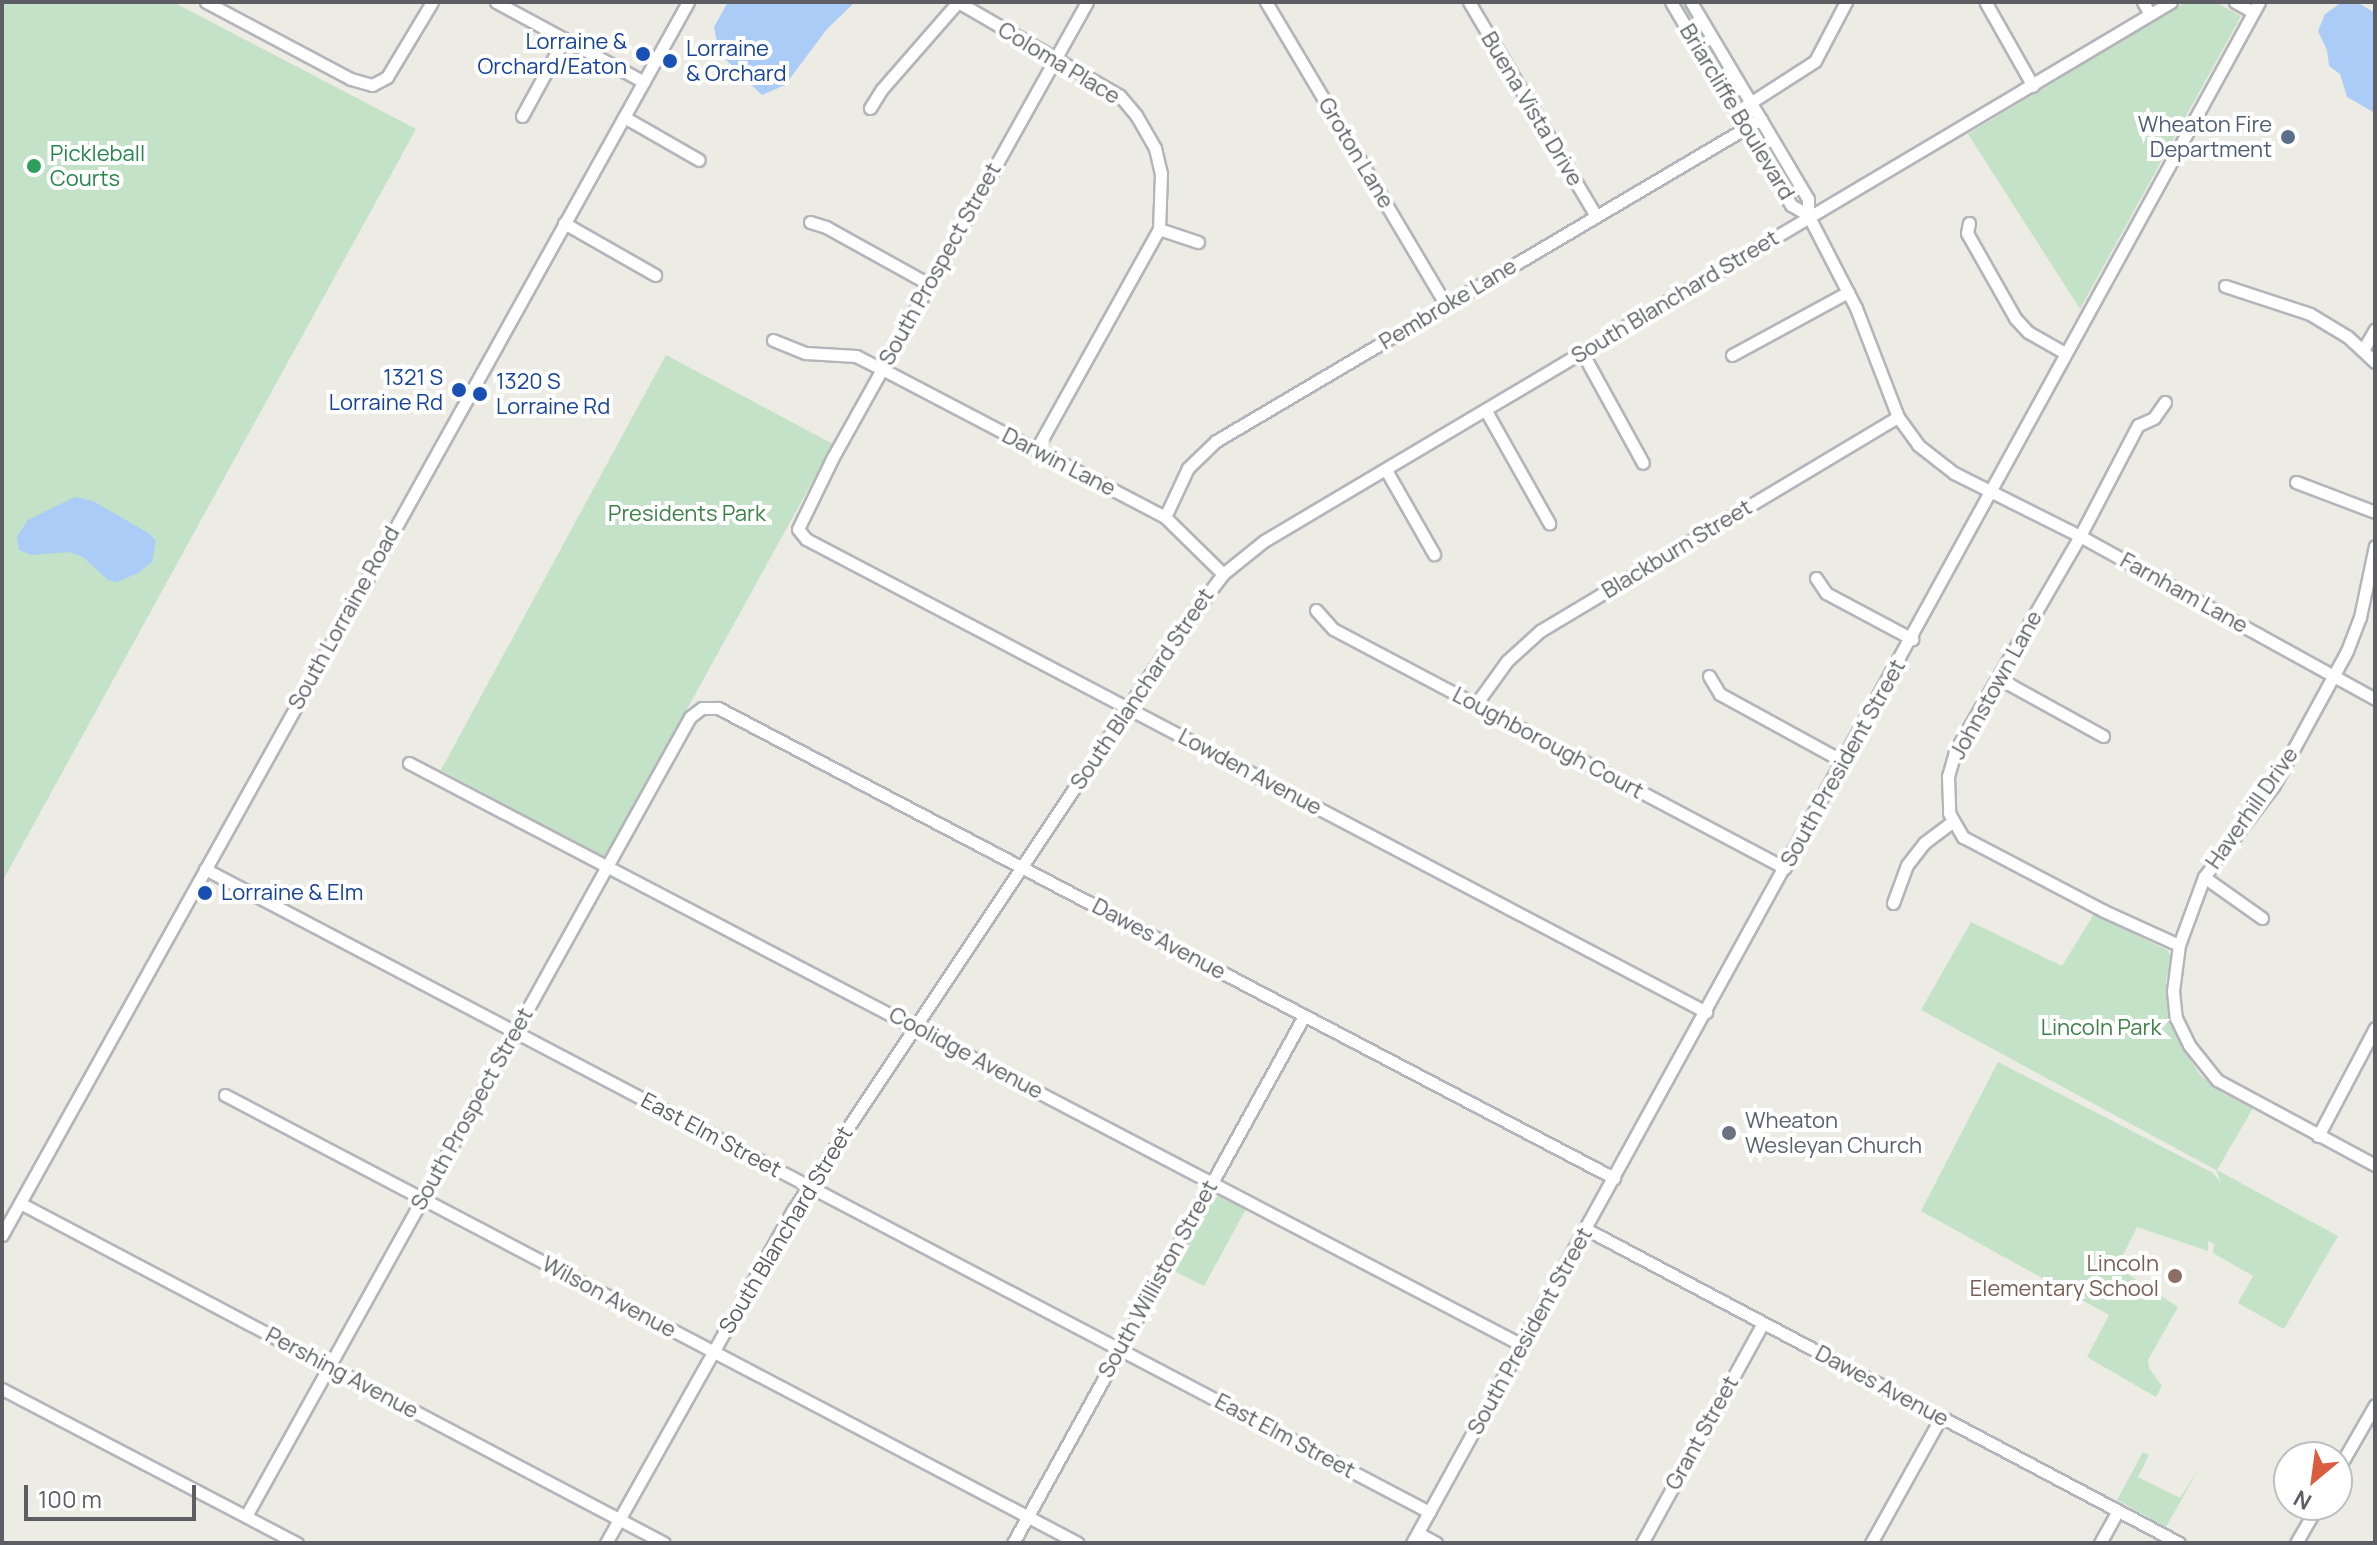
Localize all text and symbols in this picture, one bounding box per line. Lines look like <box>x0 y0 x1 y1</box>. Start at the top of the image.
street label: Coloma Place <box>993 16 1125 110</box>
street label: Briarcliffe Boulevard <box>1674 19 1800 205</box>
street label: Buena Vista Drive <box>1476 27 1588 191</box>
place label: Lorraine & Orchard/Eaton <box>477 28 627 80</box>
place label: Lorraine & Orchard <box>686 35 787 86</box>
marker: Lorraine & Orchard/Eaton <box>634 45 652 63</box>
marker: Lorraine & Orchard <box>661 52 679 70</box>
street label: Groton Lane <box>1313 93 1399 213</box>
place label: Wheaton Fire Department <box>2138 111 2272 162</box>
marker: Wheaton Fire Department <box>2279 128 2297 146</box>
place label: Pickleball Courts <box>50 140 145 192</box>
marker: Pickleball Courts <box>25 157 43 175</box>
street label: South Prospect Street <box>873 158 1007 370</box>
street label: South Blanchard Street <box>1567 225 1783 369</box>
street label: Pembroke Lane <box>1375 253 1521 355</box>
place label: 1321 S Lorraine Rd <box>329 364 443 416</box>
place label: 1320 S Lorraine Rd <box>496 368 610 420</box>
marker: 1321 S Lorraine Rd <box>450 381 468 399</box>
marker: 1320 S Lorraine Rd <box>471 385 489 403</box>
street label: Darwin Lane <box>998 422 1120 502</box>
street label: Blackburn Street <box>1597 494 1757 604</box>
park label: Presidents Park <box>608 501 766 527</box>
street label: South Lorraine Road <box>283 522 405 714</box>
street label: Farnham Lane <box>2116 547 2252 639</box>
street label: South Blanchard Street <box>1065 583 1219 795</box>
street label: Johnstown Lane <box>1944 606 2048 764</box>
street label: South President Street <box>1775 655 1911 871</box>
street label: Loughborough Court <box>1448 682 1648 804</box>
street label: Lowden Avenue <box>1174 723 1326 821</box>
street label: Haverhill Drive <box>2200 742 2304 874</box>
place label: Lorraine & Elm <box>221 880 363 906</box>
marker: Lorraine & Elm <box>196 884 214 902</box>
street label: Dawes Avenue <box>1088 893 1230 985</box>
street label: Coolidge Avenue <box>884 1001 1048 1105</box>
street label: South Prospect Street <box>405 1003 539 1215</box>
park label: Lincoln Park <box>2041 1015 2161 1041</box>
street label: East Elm Street <box>636 1087 786 1183</box>
place label: Wheaton Wesleyan Church <box>1745 1107 1922 1158</box>
street label: South Blanchard Street <box>714 1122 858 1338</box>
marker: Wheaton Wesleyan Church <box>1720 1124 1738 1142</box>
street label: South Williston Street <box>1093 1176 1223 1382</box>
street label: South President Street <box>1462 1223 1598 1439</box>
place label: Lincoln Elementary School <box>1970 1250 2159 1302</box>
street label: Wilson Avenue <box>538 1251 680 1343</box>
marker: Lincoln Elementary School <box>2166 1267 2184 1285</box>
street label: Pershing Avenue <box>261 1322 423 1424</box>
street label: Dawes Avenue <box>1811 1340 1953 1432</box>
street label: Grant Street <box>1660 1371 1744 1495</box>
street label: East Elm Street <box>1210 1388 1360 1484</box>
north arrow <box>2273 1441 2353 1521</box>
scale bar <box>28 1469 200 1519</box>
text: 100 m <box>38 1482 102 1515</box>
text: N <box>2288 1483 2317 1517</box>

